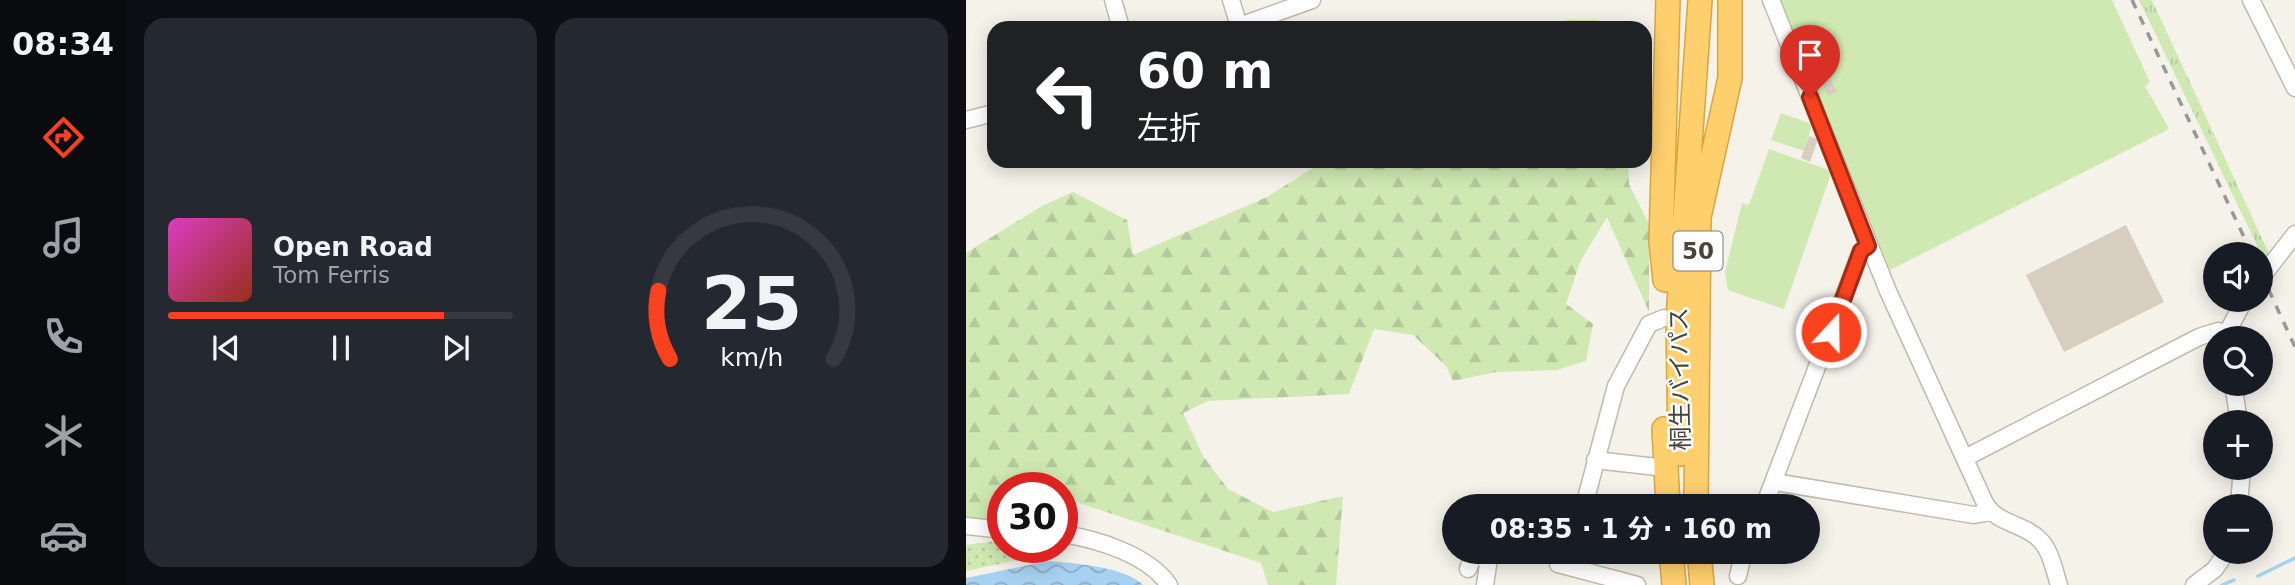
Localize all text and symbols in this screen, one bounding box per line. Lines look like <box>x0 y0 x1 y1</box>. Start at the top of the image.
text: 08:34 <box>12 25 114 63</box>
pin <box>1780 25 1840 97</box>
icon: arrive <box>1791 36 1829 74</box>
text: 60 m <box>1137 43 1273 100</box>
icon: left <box>1022 49 1113 140</box>
text: 左折 <box>1137 109 1201 147</box>
icon: directions <box>39 113 88 162</box>
icon: music <box>39 213 88 262</box>
text: Open Road <box>273 232 433 262</box>
road number: 50 <box>1674 232 1722 270</box>
map controls <box>2203 242 2273 564</box>
button: sound <box>2203 242 2273 312</box>
text: 25 <box>701 261 802 346</box>
text: Tom Ferris <box>273 262 390 288</box>
position arrow <box>1794 295 1868 369</box>
street label: 桐生バイパス <box>1665 307 1695 451</box>
icon: phone <box>39 312 88 361</box>
button: search <box>2203 326 2273 396</box>
icon: previous <box>207 329 245 367</box>
icon: pause <box>322 329 360 367</box>
icon: next <box>437 329 475 367</box>
text: km/h <box>720 342 783 371</box>
button: + <box>2203 410 2273 480</box>
icon: climate <box>39 411 88 460</box>
speed limit sign: 30 <box>987 472 1078 563</box>
button: − <box>2203 494 2273 564</box>
icon: car <box>39 511 88 560</box>
text: 08:35 · 1 分 · 160 m <box>1490 514 1772 544</box>

